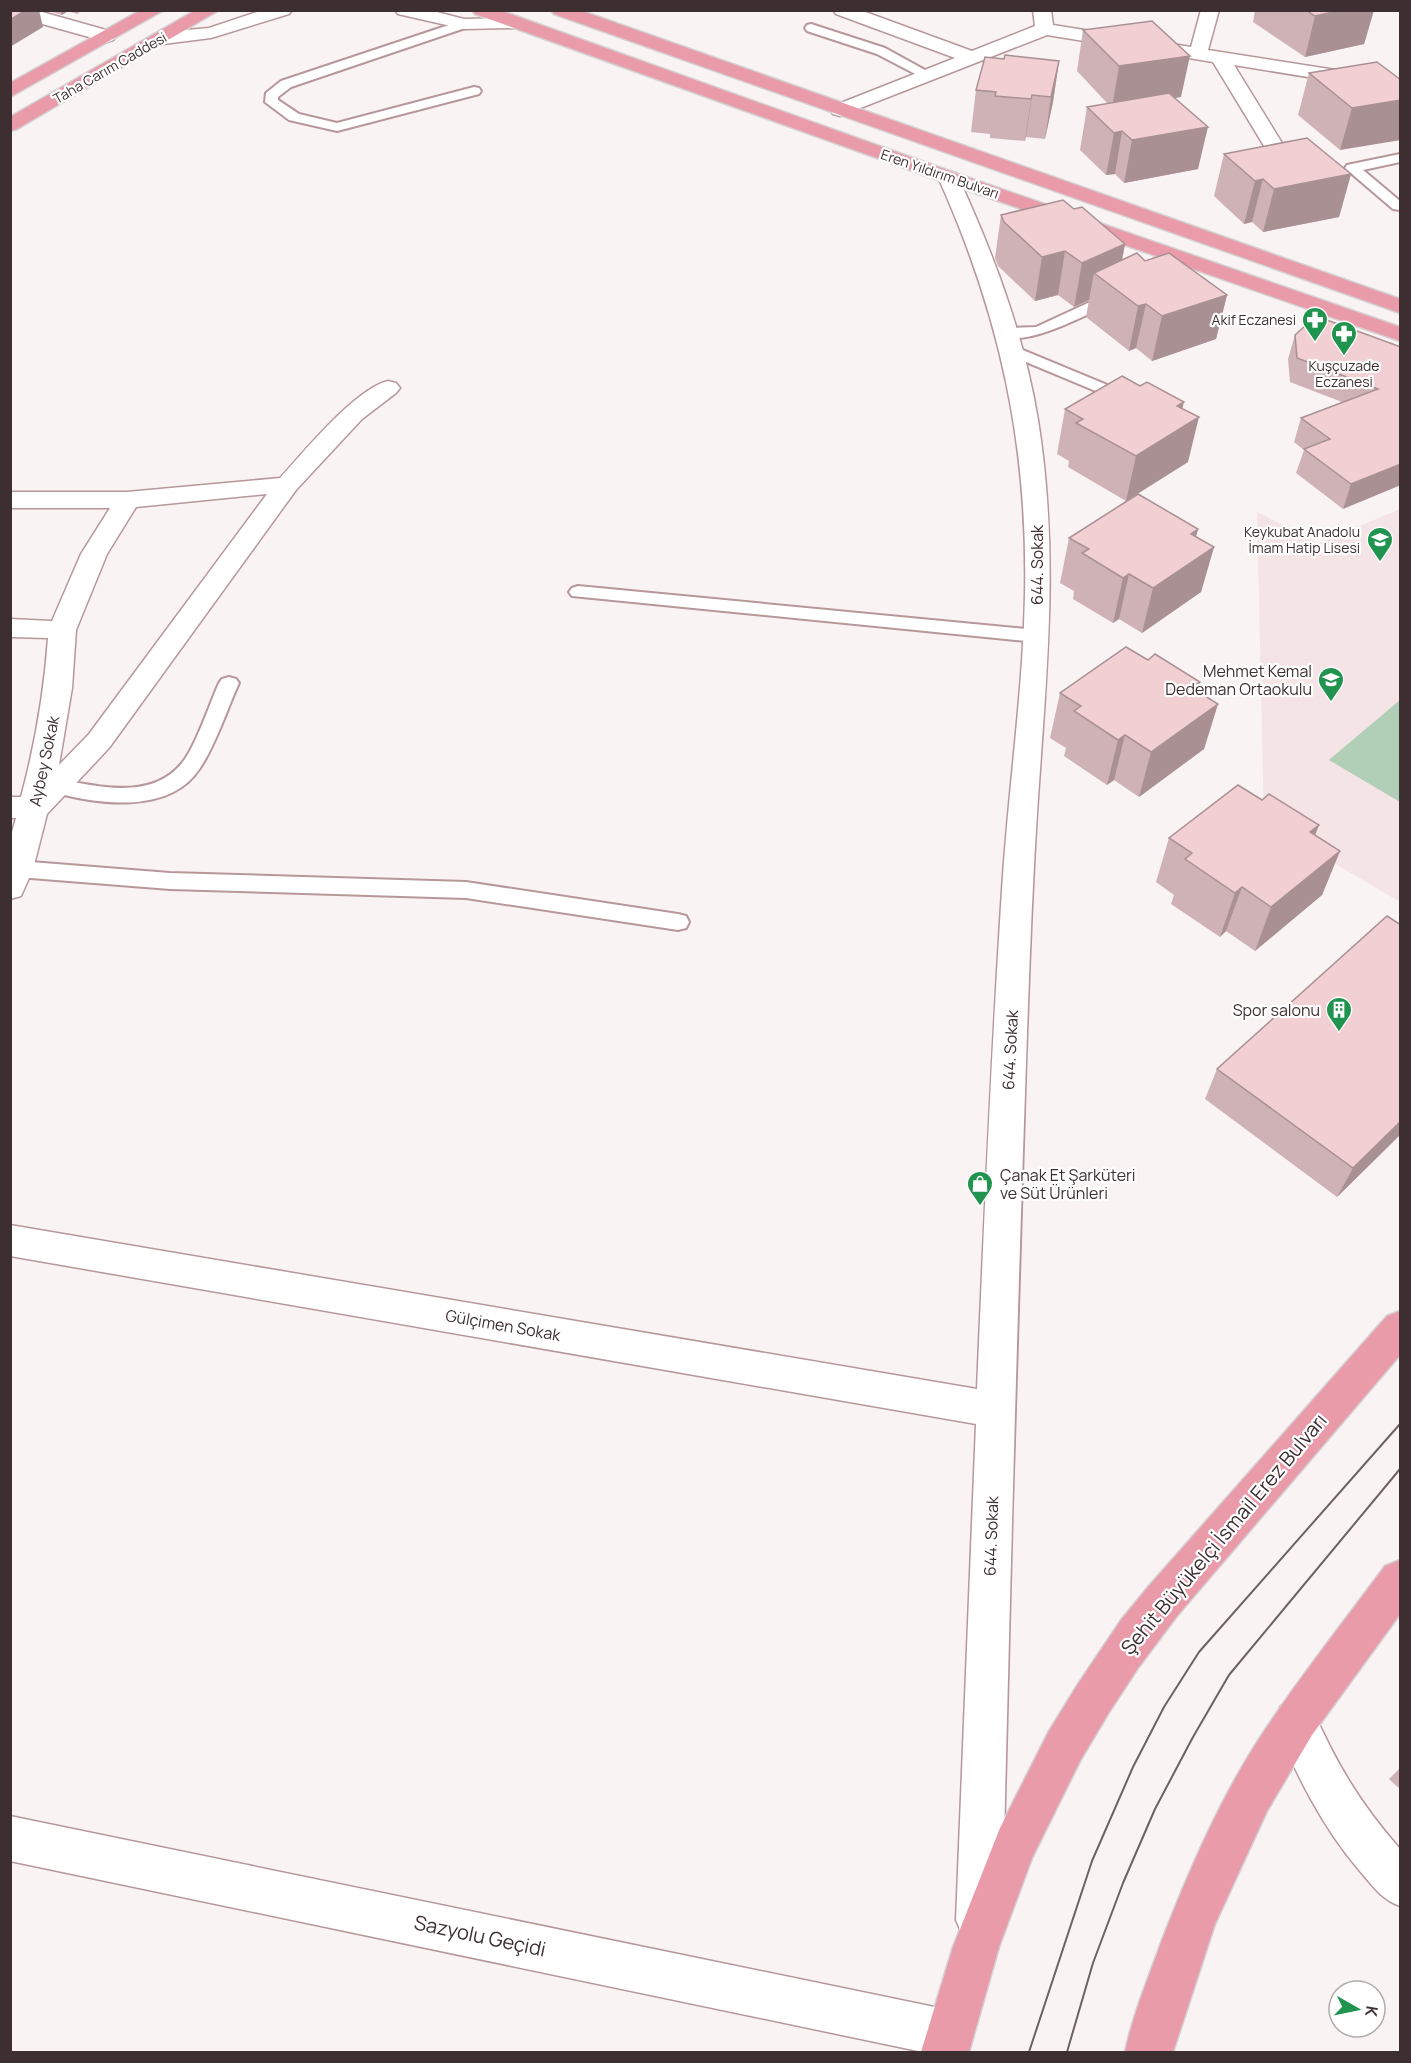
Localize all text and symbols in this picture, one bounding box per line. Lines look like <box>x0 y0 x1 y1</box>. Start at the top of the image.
street label: Taha Carım Caddesi <box>50 27 170 108</box>
street label: Eren Yıldırım Bulvarı <box>879 144 1002 203</box>
pharmacy icon: Akif Eczanesi <box>1300 305 1330 343</box>
place label: Akif Eczanesi <box>1212 310 1296 329</box>
pharmacy icon: Kuşçuzade Eczanesi <box>1329 319 1359 357</box>
place label: Kuşçuzade Eczanesi <box>1309 356 1379 391</box>
place label: Keykubat Anadolu İmam Hatip Lisesi <box>1244 522 1360 557</box>
street label: 644. Sokak <box>1026 524 1048 605</box>
school or university icon: Keykubat Anadolu İmam Hatip Lisesi <box>1365 525 1395 563</box>
place label: Mehmet Kemal Dedeman Ortaokulu <box>1165 660 1312 700</box>
school or university icon: Mehmet Kemal Dedeman Ortaokulu <box>1316 665 1346 703</box>
street label: Aybey Sokak <box>24 713 65 808</box>
building icon: Spor salonu <box>1324 995 1354 1033</box>
place label: Spor salonu <box>1233 999 1320 1021</box>
street label: 644. Sokak <box>997 1008 1023 1091</box>
place label: Çanak Et Şarküteri ve Süt Ürünleri <box>1000 1164 1136 1204</box>
shop icon: Çanak Et Şarküteri ve Süt Ürünleri <box>965 1169 995 1207</box>
street label: Gülçimen Sokak <box>444 1304 563 1346</box>
street label: Şehit Büyükelçi İsmail Erez Bulvarı <box>1115 1407 1333 1660</box>
street label: 644. Sokak <box>979 1495 1003 1576</box>
street label: Sazyolu Geçidi <box>412 1908 548 1963</box>
north arrow <box>1327 1979 1387 2039</box>
text: K <box>1360 2005 1383 2019</box>

